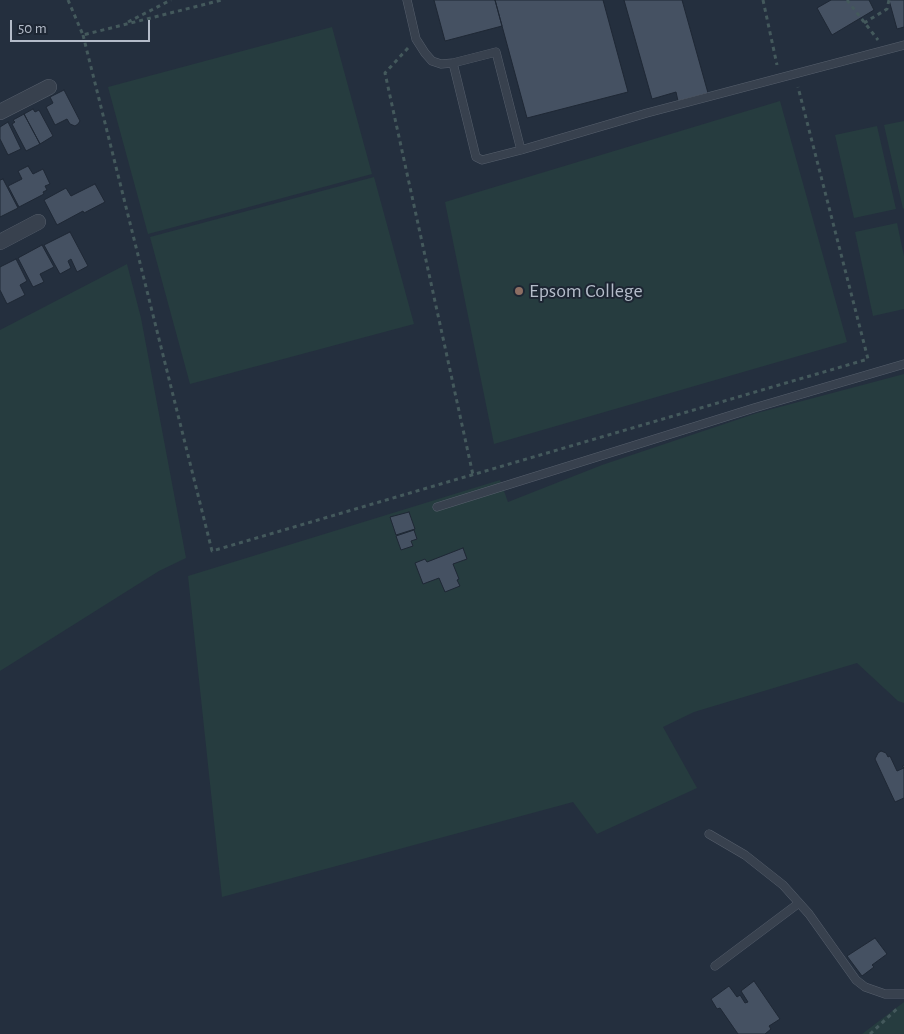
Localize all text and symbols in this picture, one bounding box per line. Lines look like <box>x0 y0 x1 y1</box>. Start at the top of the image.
scale bar <box>12 10 152 42</box>
text: 50 m <box>18 21 47 36</box>
place label: Epsom College <box>529 279 643 303</box>
marker: Epsom College <box>513 285 525 297</box>

